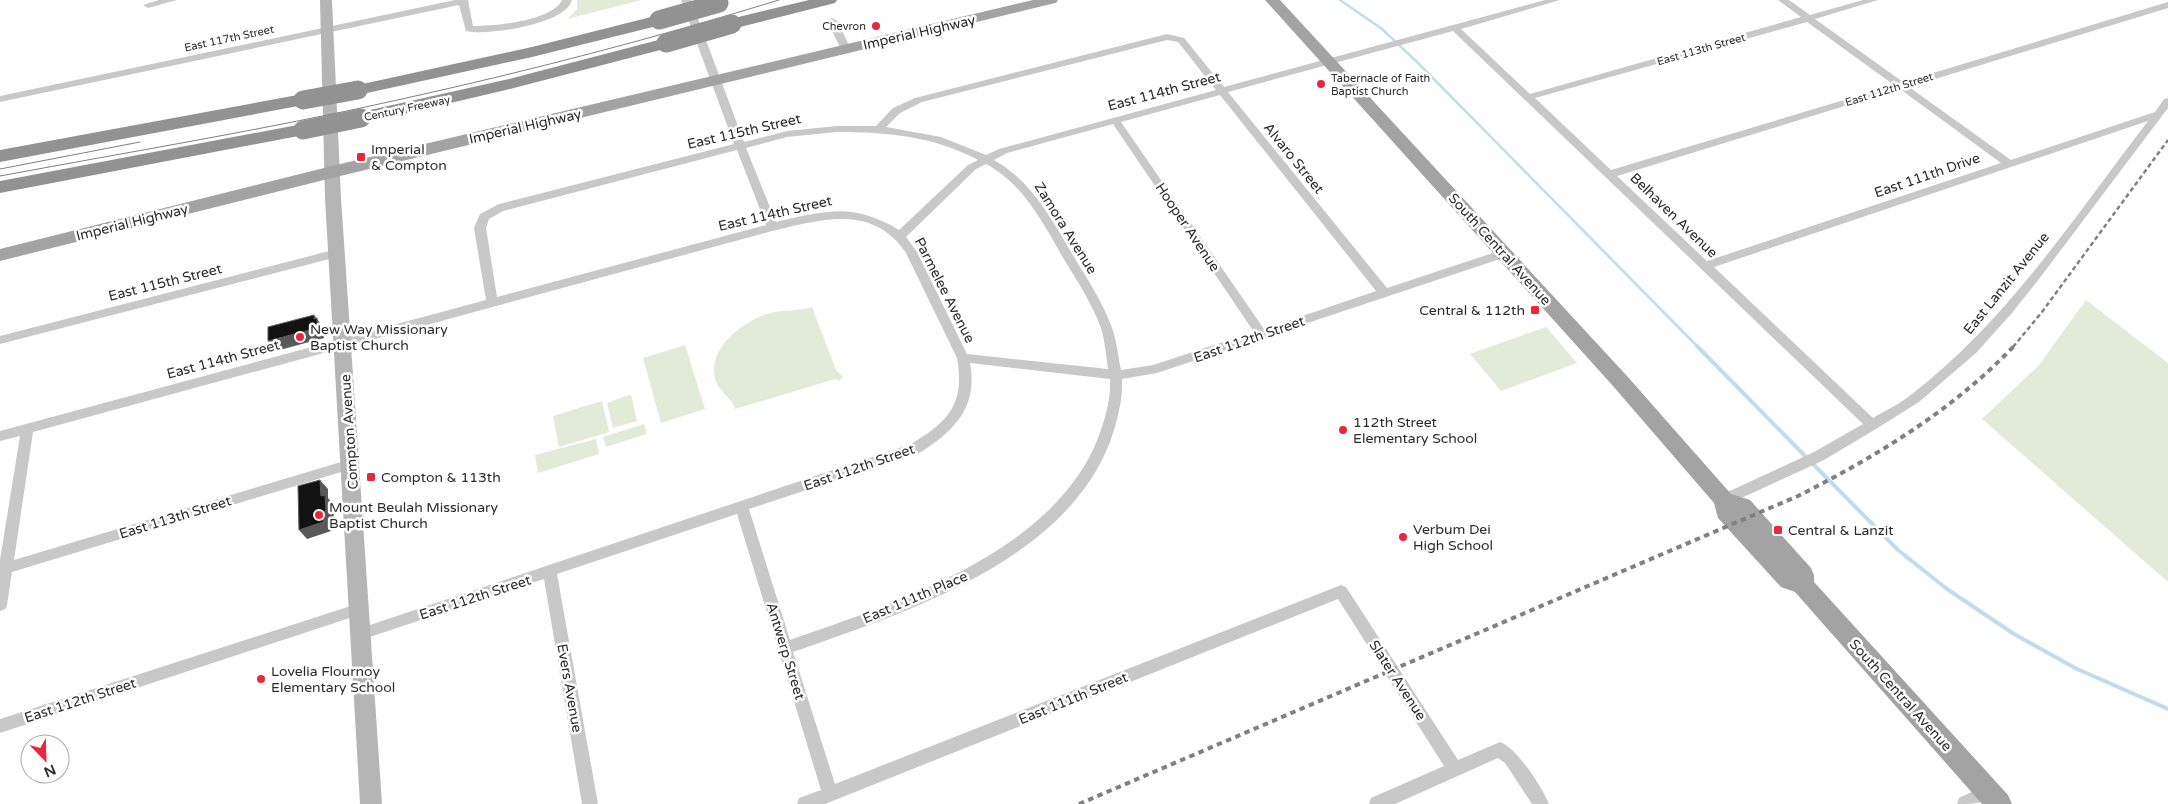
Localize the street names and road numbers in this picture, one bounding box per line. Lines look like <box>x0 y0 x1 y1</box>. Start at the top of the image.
street label: Imperial Highway <box>861 11 977 54</box>
street label: East 117th Street <box>183 23 275 54</box>
street label: East 113th Street <box>1655 31 1747 68</box>
street label: East 114th Street <box>1106 68 1223 115</box>
street label: East 112th Street <box>1844 70 1935 109</box>
street label: Century Freeway <box>363 93 451 124</box>
street label: Imperial Highway <box>467 105 583 148</box>
street label: East 115th Street <box>686 110 803 153</box>
street label: Alvaro Street <box>1260 119 1328 198</box>
street label: East 111th Drive <box>1872 149 1982 202</box>
street label: Belhaven Avenue <box>1626 169 1721 261</box>
street label: Zamora Avenue <box>1031 179 1101 277</box>
street label: Hooper Avenue <box>1152 180 1224 275</box>
street label: South Central Avenue <box>1445 190 1554 309</box>
street label: East 114th Street <box>717 192 834 235</box>
street label: Imperial Highway <box>74 200 190 245</box>
street label: East Lanzit Avenue <box>1960 229 2053 338</box>
street label: Parmelee Avenue <box>911 235 979 346</box>
street label: East 115th Street <box>107 260 224 305</box>
street label: East 112th Street <box>1191 312 1308 366</box>
street label: East 114th Street <box>165 336 282 383</box>
street label: Compton Avenue <box>337 374 362 490</box>
street label: East 112th Street <box>801 440 918 494</box>
street label: East 113th Street <box>117 492 234 543</box>
street label: East 111th Place <box>860 568 970 627</box>
street label: East 112th Street <box>417 571 534 624</box>
street label: Antwerp Street <box>763 600 809 702</box>
street label: South Central Avenue <box>1846 636 1955 755</box>
street label: Slater Avenue <box>1365 637 1430 724</box>
street label: Evers Avenue <box>553 642 586 734</box>
street label: East 111th Street <box>1016 669 1131 728</box>
street label: East 112th Street <box>22 674 139 727</box>

